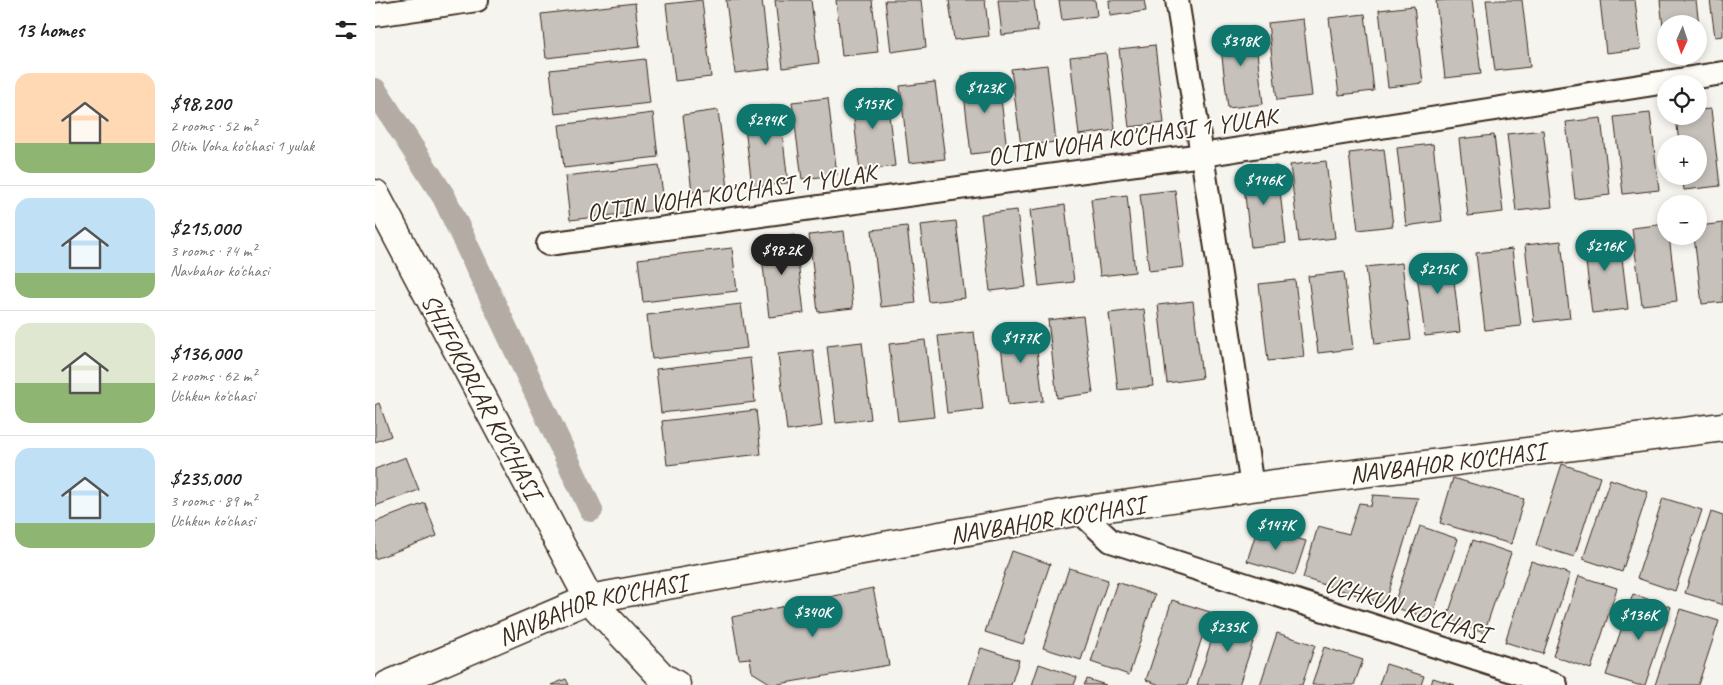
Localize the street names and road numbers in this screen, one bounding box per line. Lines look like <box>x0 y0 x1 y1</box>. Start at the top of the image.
street label: OLTIN VOHA KO'CHASI 1 YULAK <box>986 100 1282 173</box>
street label: OLTIN VOHA KO'CHASI 1 YULAK <box>585 156 881 229</box>
street label: SHIFOKORLAR KO'CHASI <box>414 289 551 509</box>
street label: NAVBAHOR KO'CHASI <box>1348 435 1551 491</box>
street label: NAVBAHOR KO'CHASI <box>948 488 1152 551</box>
street label: NAVBAHOR KO'CHASI <box>493 566 694 653</box>
street label: UCHKUN KO'CHASI <box>1320 567 1498 652</box>

